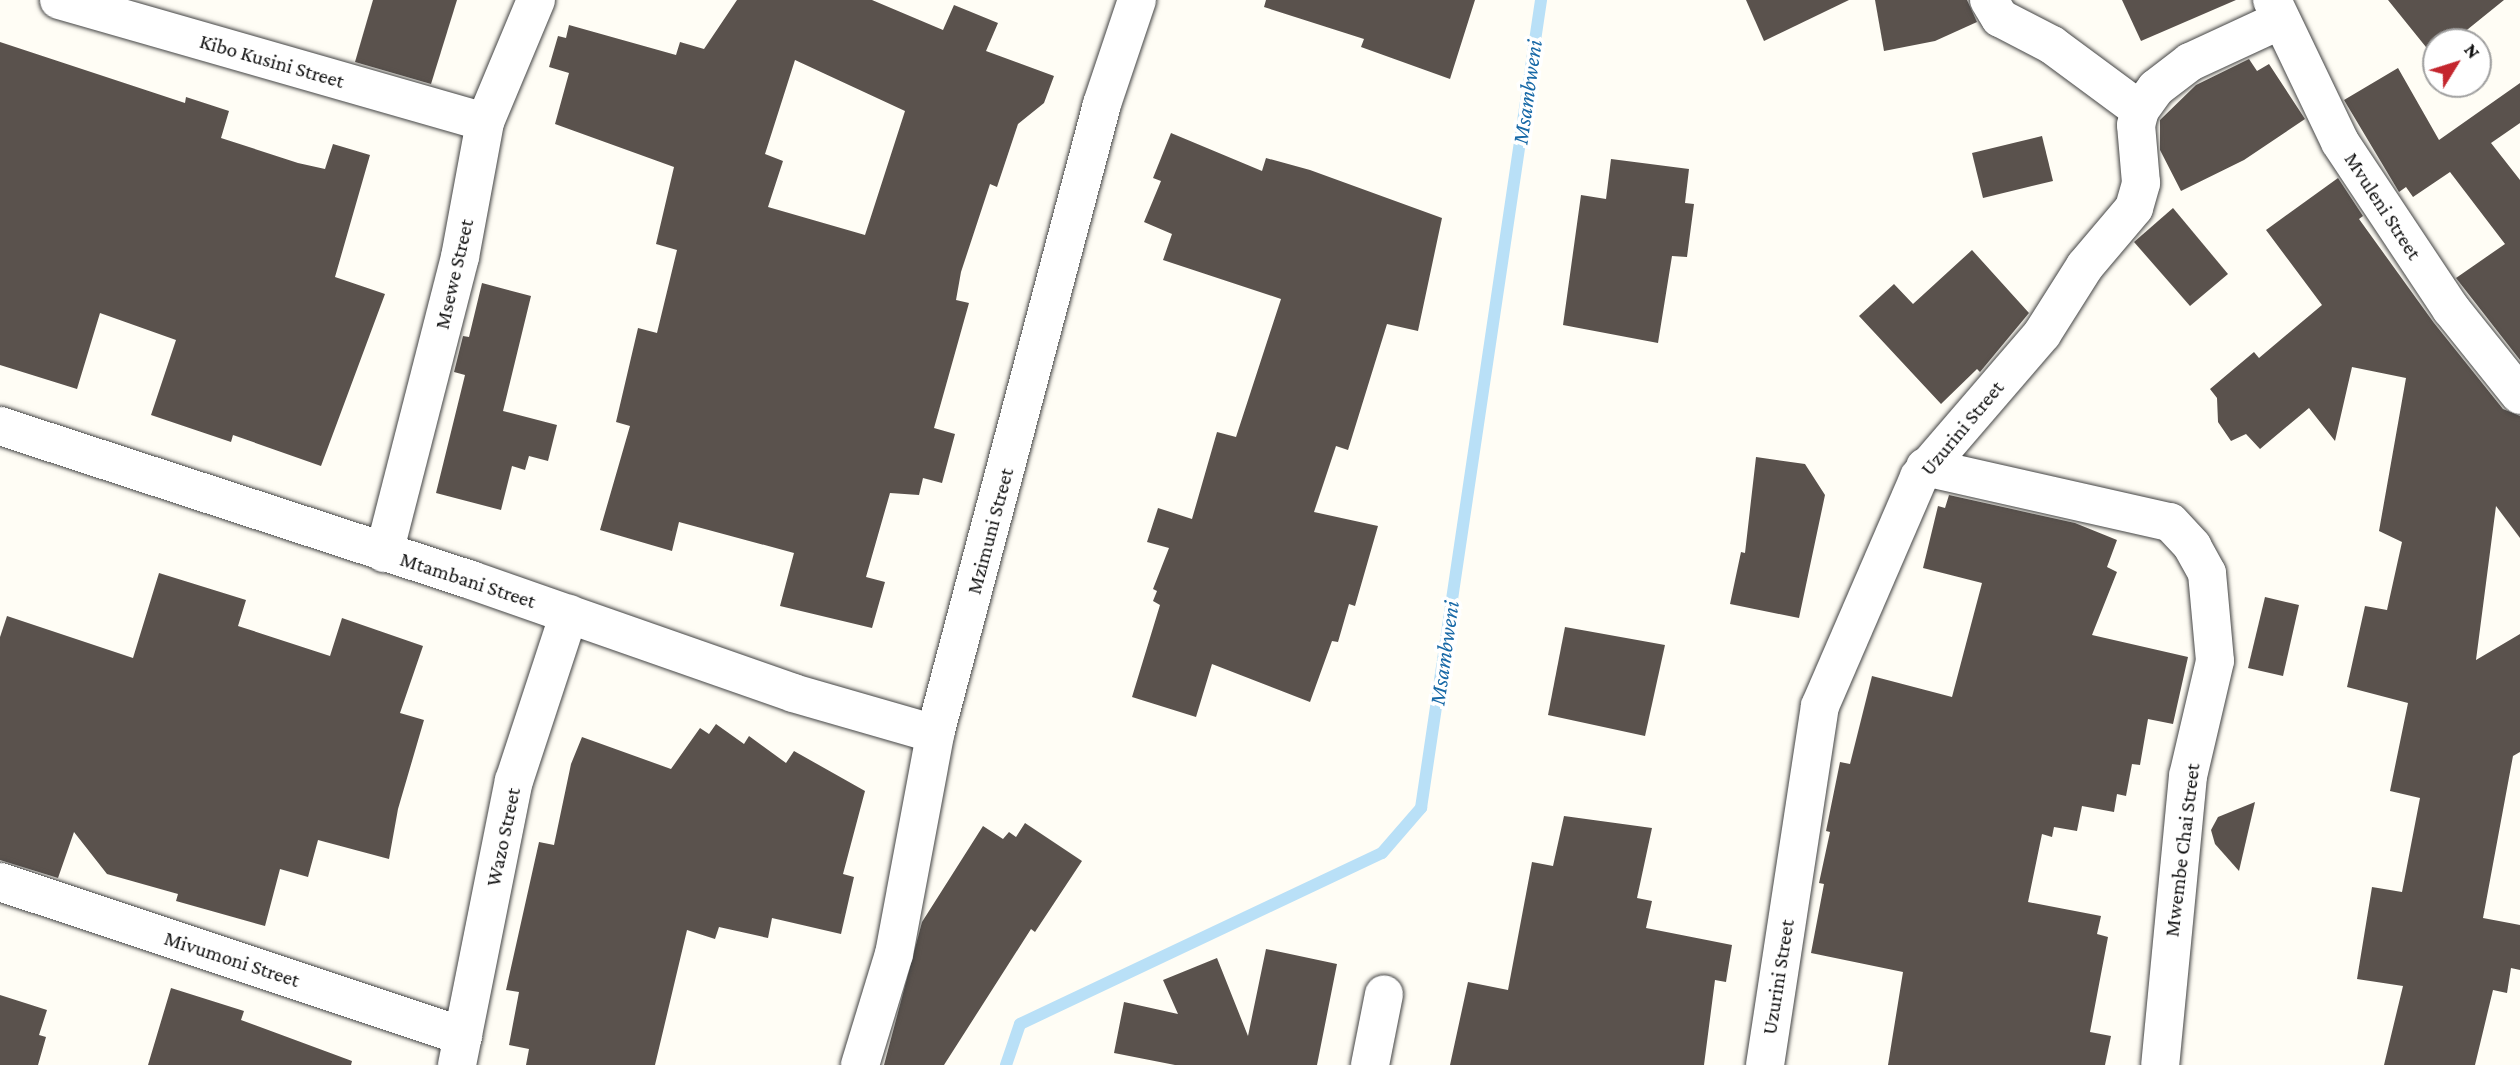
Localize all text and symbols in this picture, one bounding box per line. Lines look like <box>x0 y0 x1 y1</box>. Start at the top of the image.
street label: Kibo Kusini Street <box>197 28 347 94</box>
north arrow <box>2422 28 2492 98</box>
water label: Msambweni <box>1506 38 1548 146</box>
text: N <box>2460 39 2485 63</box>
street label: Mvuleni Street <box>2339 148 2427 264</box>
street label: Msewe Street <box>429 216 479 332</box>
street label: Uzurini Street <box>1915 375 2009 481</box>
street label: Mzimuni Street <box>961 465 1019 597</box>
street label: Mtambani Street <box>397 546 539 614</box>
water label: Msambweni <box>1423 599 1465 707</box>
street label: Mwembe Chai Street <box>2159 762 2205 938</box>
street label: Wazo Street <box>480 785 526 889</box>
street label: Uzurini Street <box>1756 918 1800 1036</box>
street label: Mivumoni Street <box>161 925 303 993</box>

